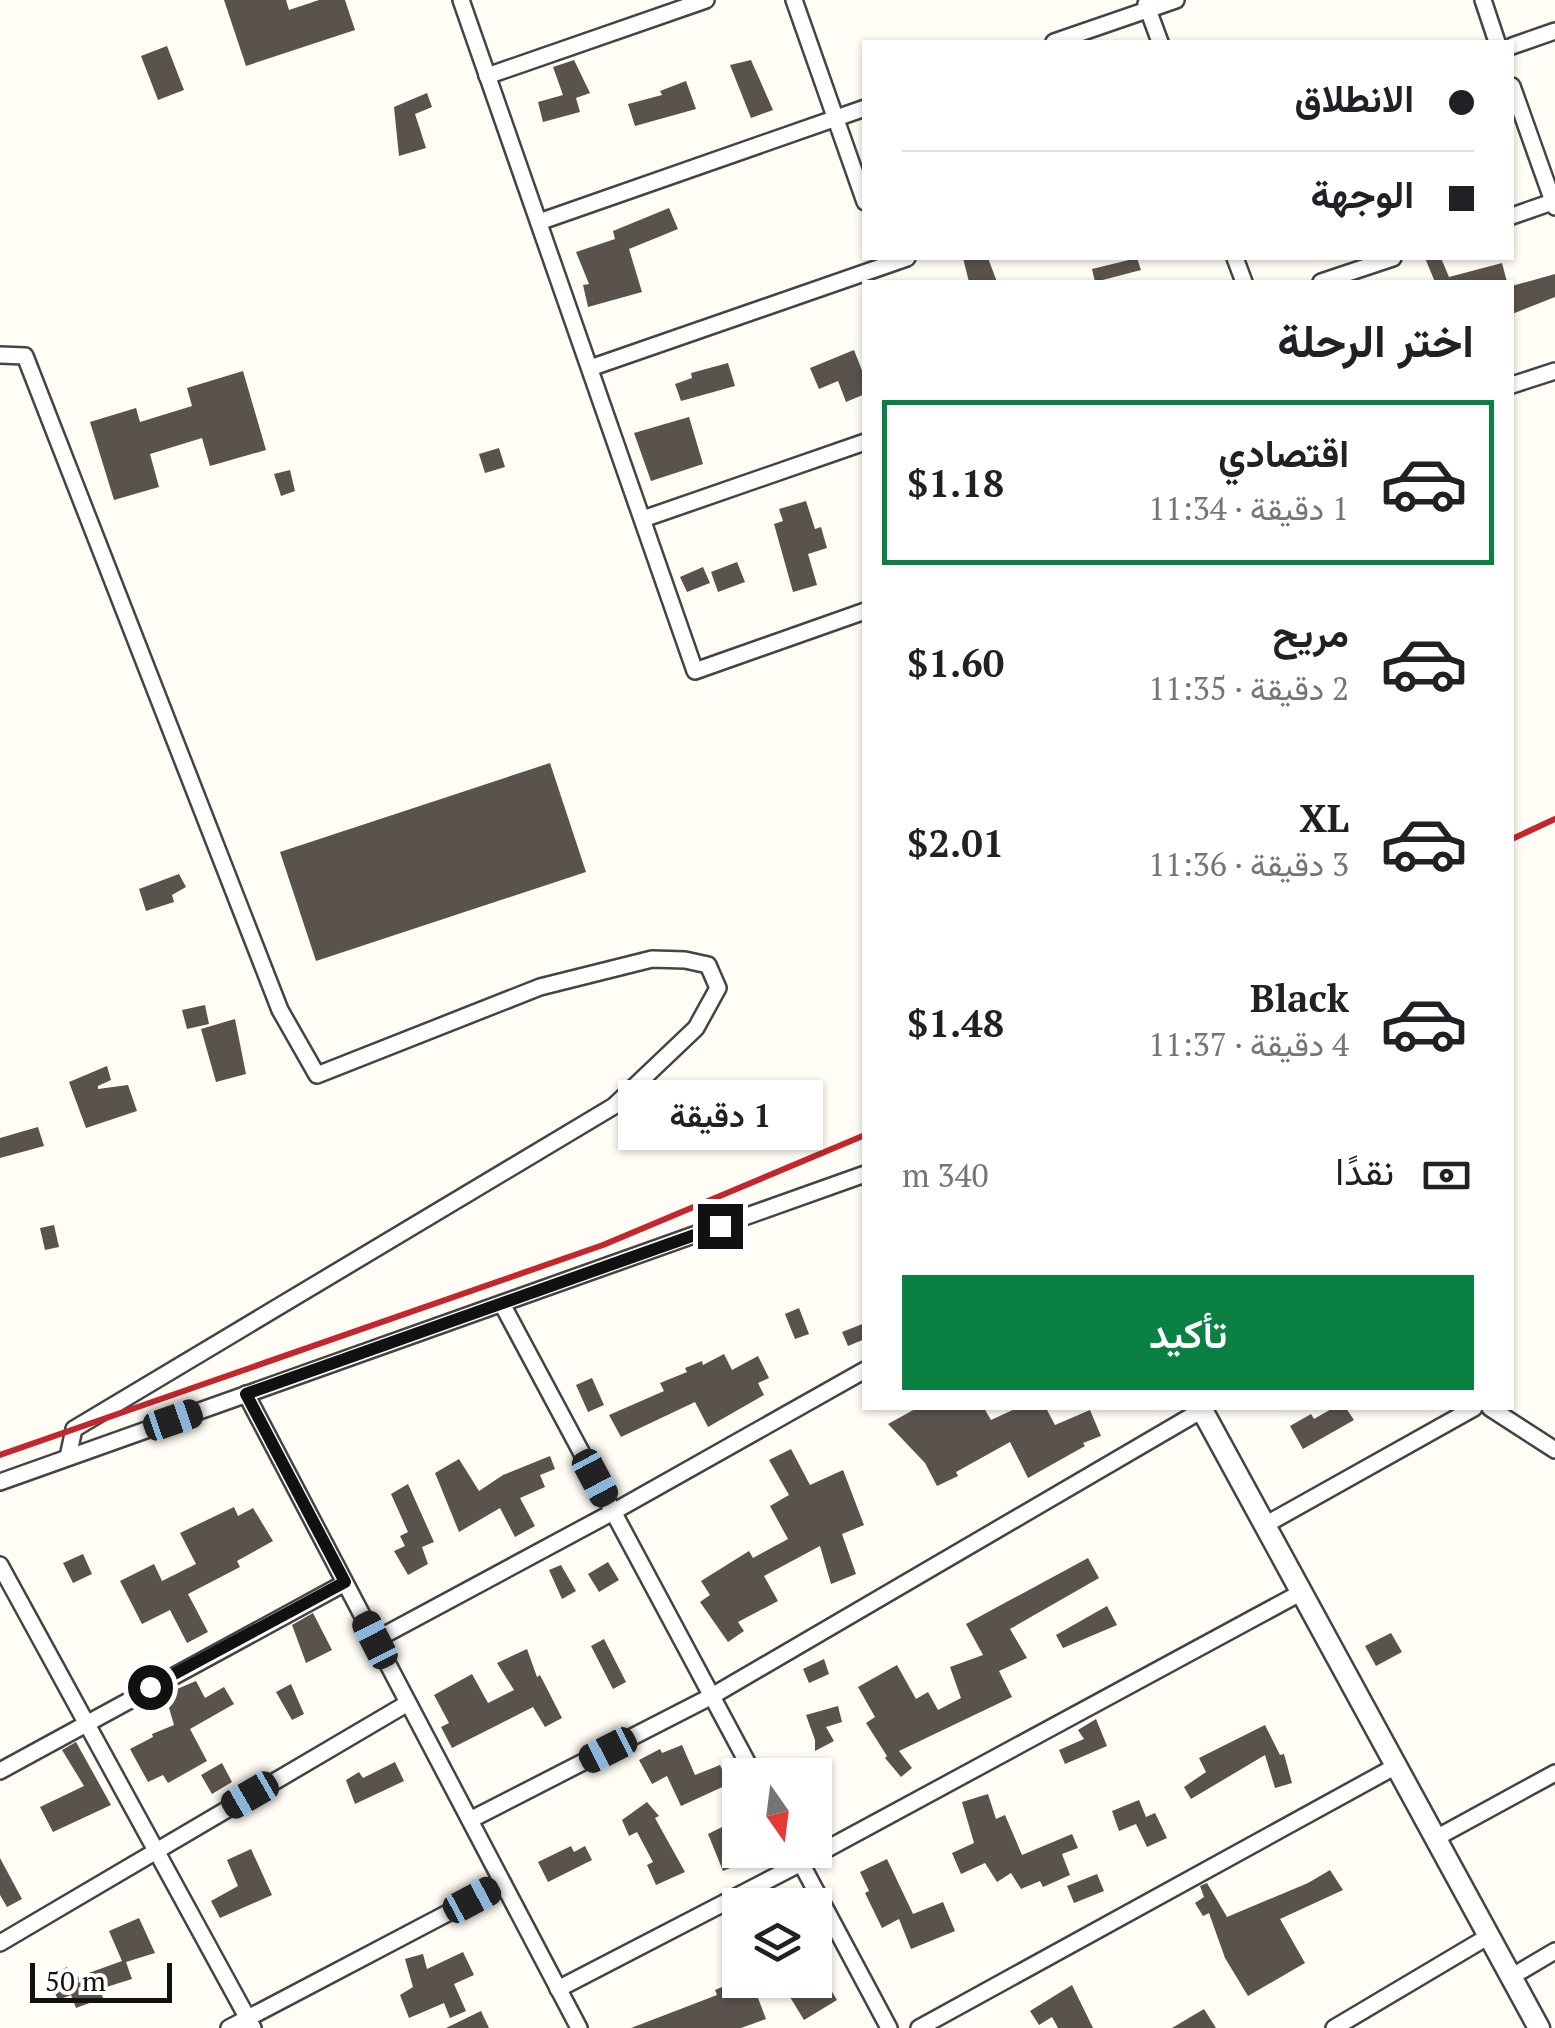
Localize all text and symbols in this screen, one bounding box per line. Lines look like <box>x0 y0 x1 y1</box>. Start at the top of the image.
text: الانطلاق <box>1295 73 1414 123</box>
text: الوجهة <box>1311 169 1414 219</box>
text: اختر الرحلة <box>1277 310 1474 370</box>
text: اقتصادي <box>1218 428 1349 478</box>
icon: car <box>1379 438 1469 528</box>
text: $1.18 <box>907 458 1004 508</box>
text: 1 دقيقة · 11:34 <box>1148 487 1349 529</box>
text: مريح <box>1273 608 1349 658</box>
icon: car <box>1379 618 1469 708</box>
text: $1.60 <box>907 638 1004 688</box>
text: 2 دقيقة · 11:35 <box>1148 667 1349 709</box>
text: XL <box>1299 793 1349 843</box>
icon: car <box>1379 798 1469 888</box>
text: $2.01 <box>907 818 1004 868</box>
text: 3 دقيقة · 11:36 <box>1148 843 1349 885</box>
text: Black <box>1250 973 1349 1023</box>
icon: car <box>1379 978 1469 1068</box>
text: $1.48 <box>907 998 1004 1048</box>
text: 4 دقيقة · 11:37 <box>1148 1023 1349 1065</box>
callout: 1 دقيقة <box>618 1081 822 1151</box>
text: 1 دقيقة <box>670 1094 771 1136</box>
text: نقدًا <box>1335 1146 1394 1196</box>
icon: cash <box>1419 1148 1474 1203</box>
text: 340 m <box>902 1154 989 1196</box>
route end <box>698 1204 743 1249</box>
button: تأكيد <box>902 1275 1474 1390</box>
car <box>140 1396 206 1444</box>
car <box>568 1444 622 1512</box>
car <box>348 1606 402 1674</box>
route start <box>128 1665 173 1710</box>
car <box>574 1723 642 1777</box>
north arrow <box>722 1758 832 1868</box>
map controls <box>722 1758 832 1998</box>
car <box>217 1767 283 1823</box>
car <box>438 1873 506 1927</box>
button: layers <box>722 1888 832 1998</box>
scale bar <box>30 1958 172 2002</box>
text: 50 m <box>45 1962 106 1999</box>

